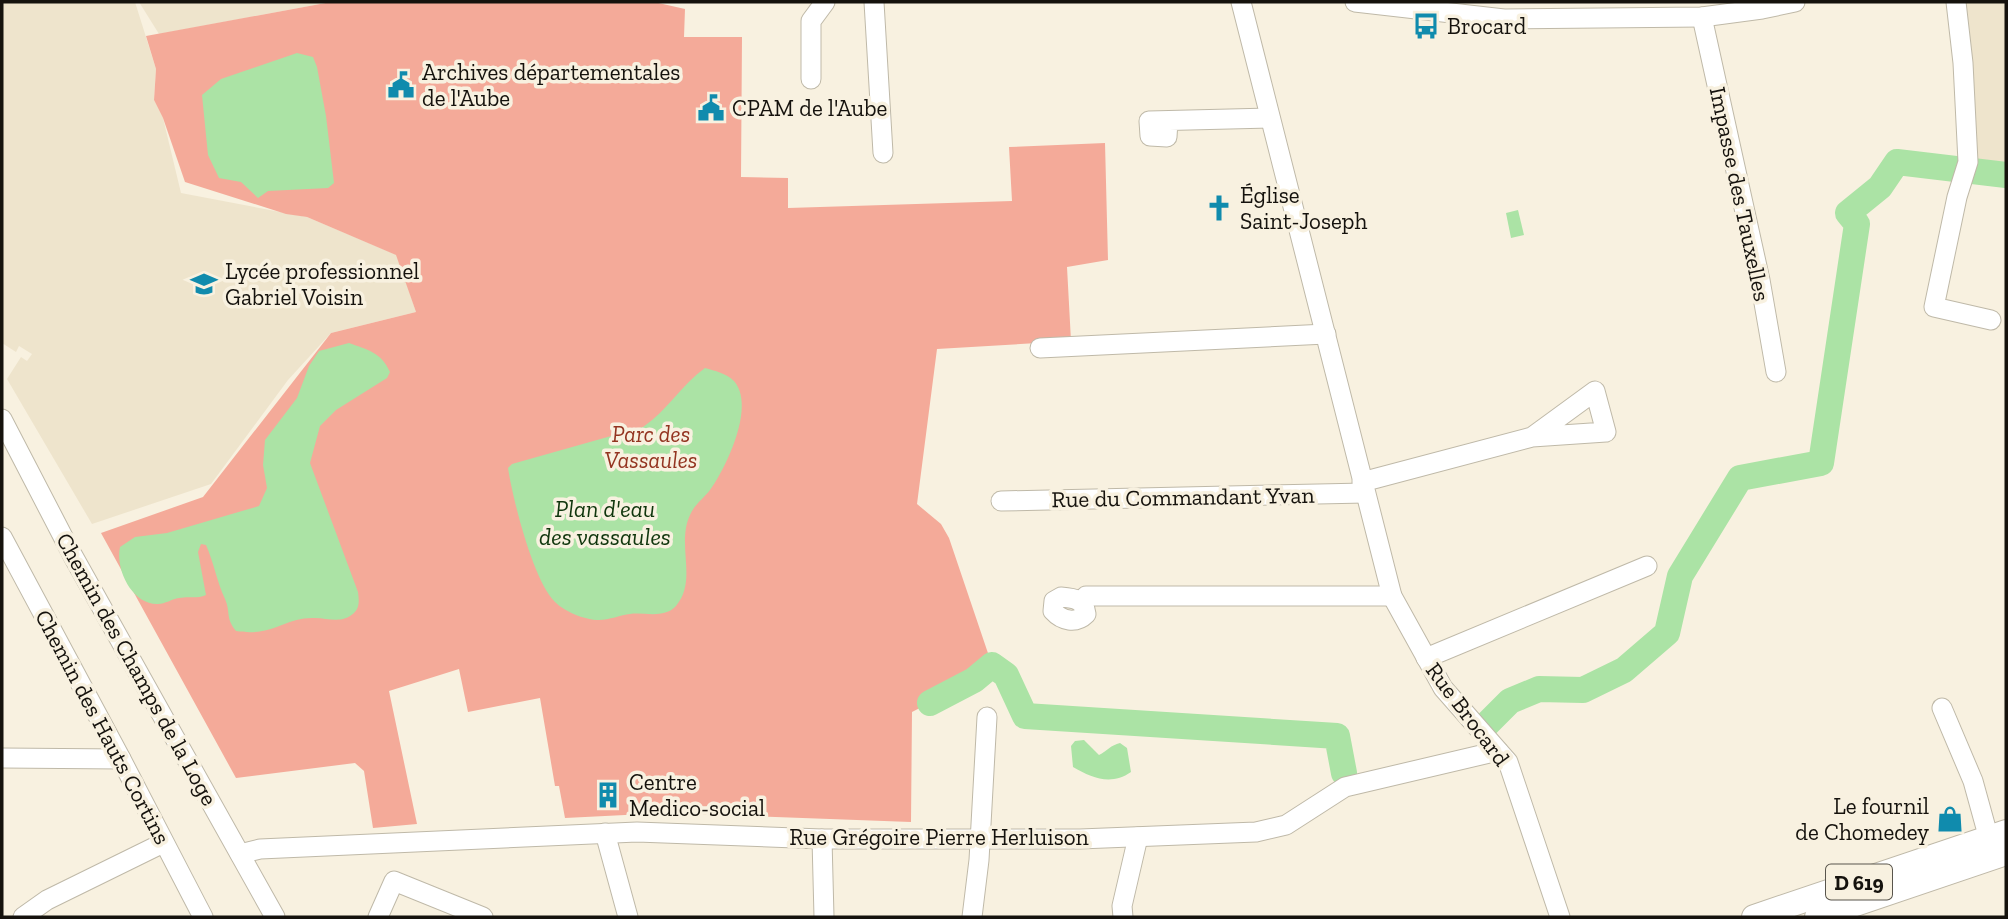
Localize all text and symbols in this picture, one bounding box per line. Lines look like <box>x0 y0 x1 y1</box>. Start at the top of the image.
bus stop icon: Brocard <box>1411 11 1441 41</box>
place label: Brocard <box>1447 12 1527 40</box>
place label: Archives départementales de l'Aube <box>422 58 680 112</box>
public building icon: Archives départementales de l'Aube <box>386 70 416 100</box>
street label: Impasse des Tauxelles <box>1704 84 1776 304</box>
public building icon: CPAM de l'Aube <box>696 93 726 123</box>
place label: CPAM de l'Aube <box>732 94 887 122</box>
place label: Église Saint-Joseph <box>1240 181 1367 235</box>
church icon: Église Saint-Joseph <box>1204 193 1234 223</box>
place label: Lycée professionnel Gabriel Voisin <box>225 257 419 311</box>
school or university icon: Lycée professionnel Gabriel Voisin <box>189 269 219 299</box>
park label: Parc des Vassaules <box>605 420 697 474</box>
street label: Rue du Commandant Yvan <box>1051 481 1315 513</box>
water label: Plan d'eau des vassaules <box>539 494 671 551</box>
street label: Chemin des Champs de la Loge <box>50 528 224 810</box>
street label: Chemin des Hauts Cortins <box>29 605 177 849</box>
street label: Rue Brocard <box>1420 657 1516 772</box>
place label: Centre Medico-social <box>629 768 765 822</box>
building icon: Centre Medico-social <box>593 780 623 810</box>
place label: Le fournil de Chomedey <box>1795 792 1929 846</box>
shop icon: Le fournil de Chomedey <box>1935 804 1965 834</box>
street label: Rue Grégoire Pierre Herluison <box>789 823 1089 851</box>
road number: D 619 <box>1826 864 1892 900</box>

